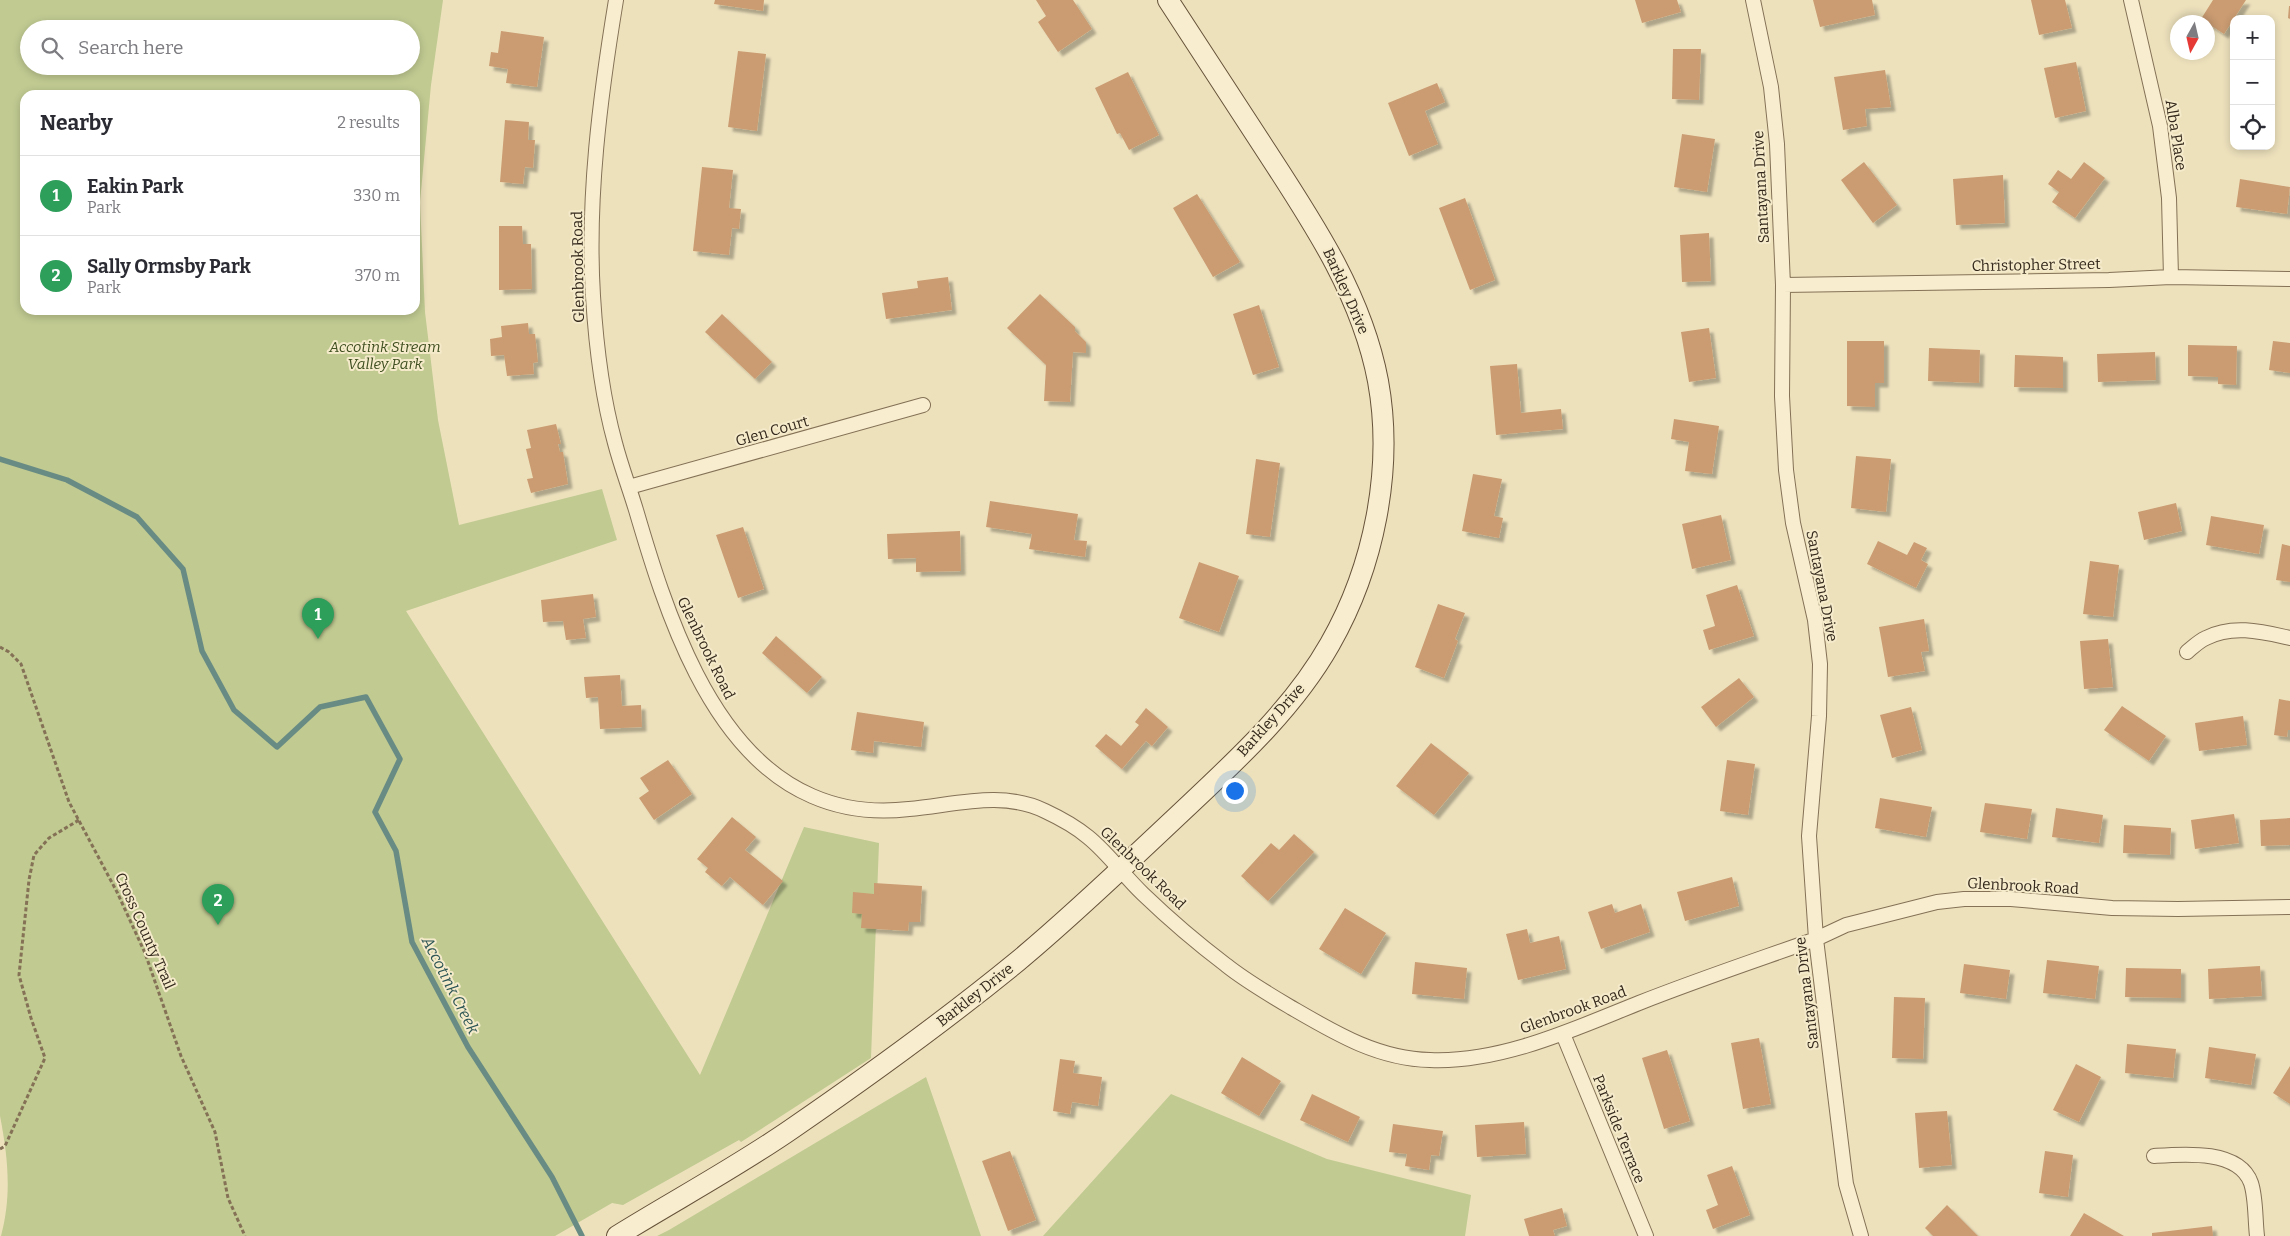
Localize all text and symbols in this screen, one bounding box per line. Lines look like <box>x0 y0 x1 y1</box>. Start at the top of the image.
north arrow <box>2170 15 2215 60</box>
map controls <box>2230 15 2275 150</box>
button: + <box>2230 15 2275 60</box>
search box <box>20 20 420 75</box>
icon: search <box>38 34 66 62</box>
text: Search here <box>78 36 183 59</box>
button: − <box>2230 60 2275 105</box>
street label: Alba Place <box>2162 98 2190 172</box>
button: locate <box>2230 105 2275 150</box>
text: Nearby <box>40 110 113 136</box>
text: 2 results <box>337 113 400 132</box>
street label: Santayana Drive <box>1749 130 1773 244</box>
text: Eakin Park <box>87 175 183 198</box>
text: 1 <box>53 186 59 205</box>
text: 330 m <box>353 186 400 205</box>
text: Park <box>87 198 121 217</box>
street label: Glenbrook Road <box>568 211 588 323</box>
street label: Barkley Drive <box>1319 245 1373 337</box>
text: Sally Ormsby Park <box>87 255 251 278</box>
street label: Christopher Street <box>1971 255 2101 275</box>
text: 2 <box>51 266 61 285</box>
text: 370 m <box>354 266 400 285</box>
text: Park <box>87 278 121 297</box>
park label: Accotink Stream Valley Park <box>328 338 441 373</box>
street label: Glen Court <box>733 412 811 450</box>
street label: Santayana Drive <box>1802 529 1842 643</box>
street label: Glenbrook Road <box>673 594 739 702</box>
pin: 1 <box>302 598 334 639</box>
street label: Barkley Drive <box>1233 680 1309 760</box>
your location <box>1222 778 1248 804</box>
street label: Glenbrook Road <box>1097 823 1190 913</box>
street label: Cross County Trail <box>111 870 179 992</box>
street label: Glenbrook Road <box>1967 874 2079 898</box>
pin: 2 <box>202 884 234 925</box>
water label: Accotink Creek <box>417 933 483 1037</box>
street label: Santayana Drive <box>1791 936 1823 1050</box>
street label: Barkley Drive <box>933 960 1017 1030</box>
street label: Glenbrook Road <box>1517 982 1629 1038</box>
street label: Parkside Terrace <box>1589 1072 1649 1186</box>

